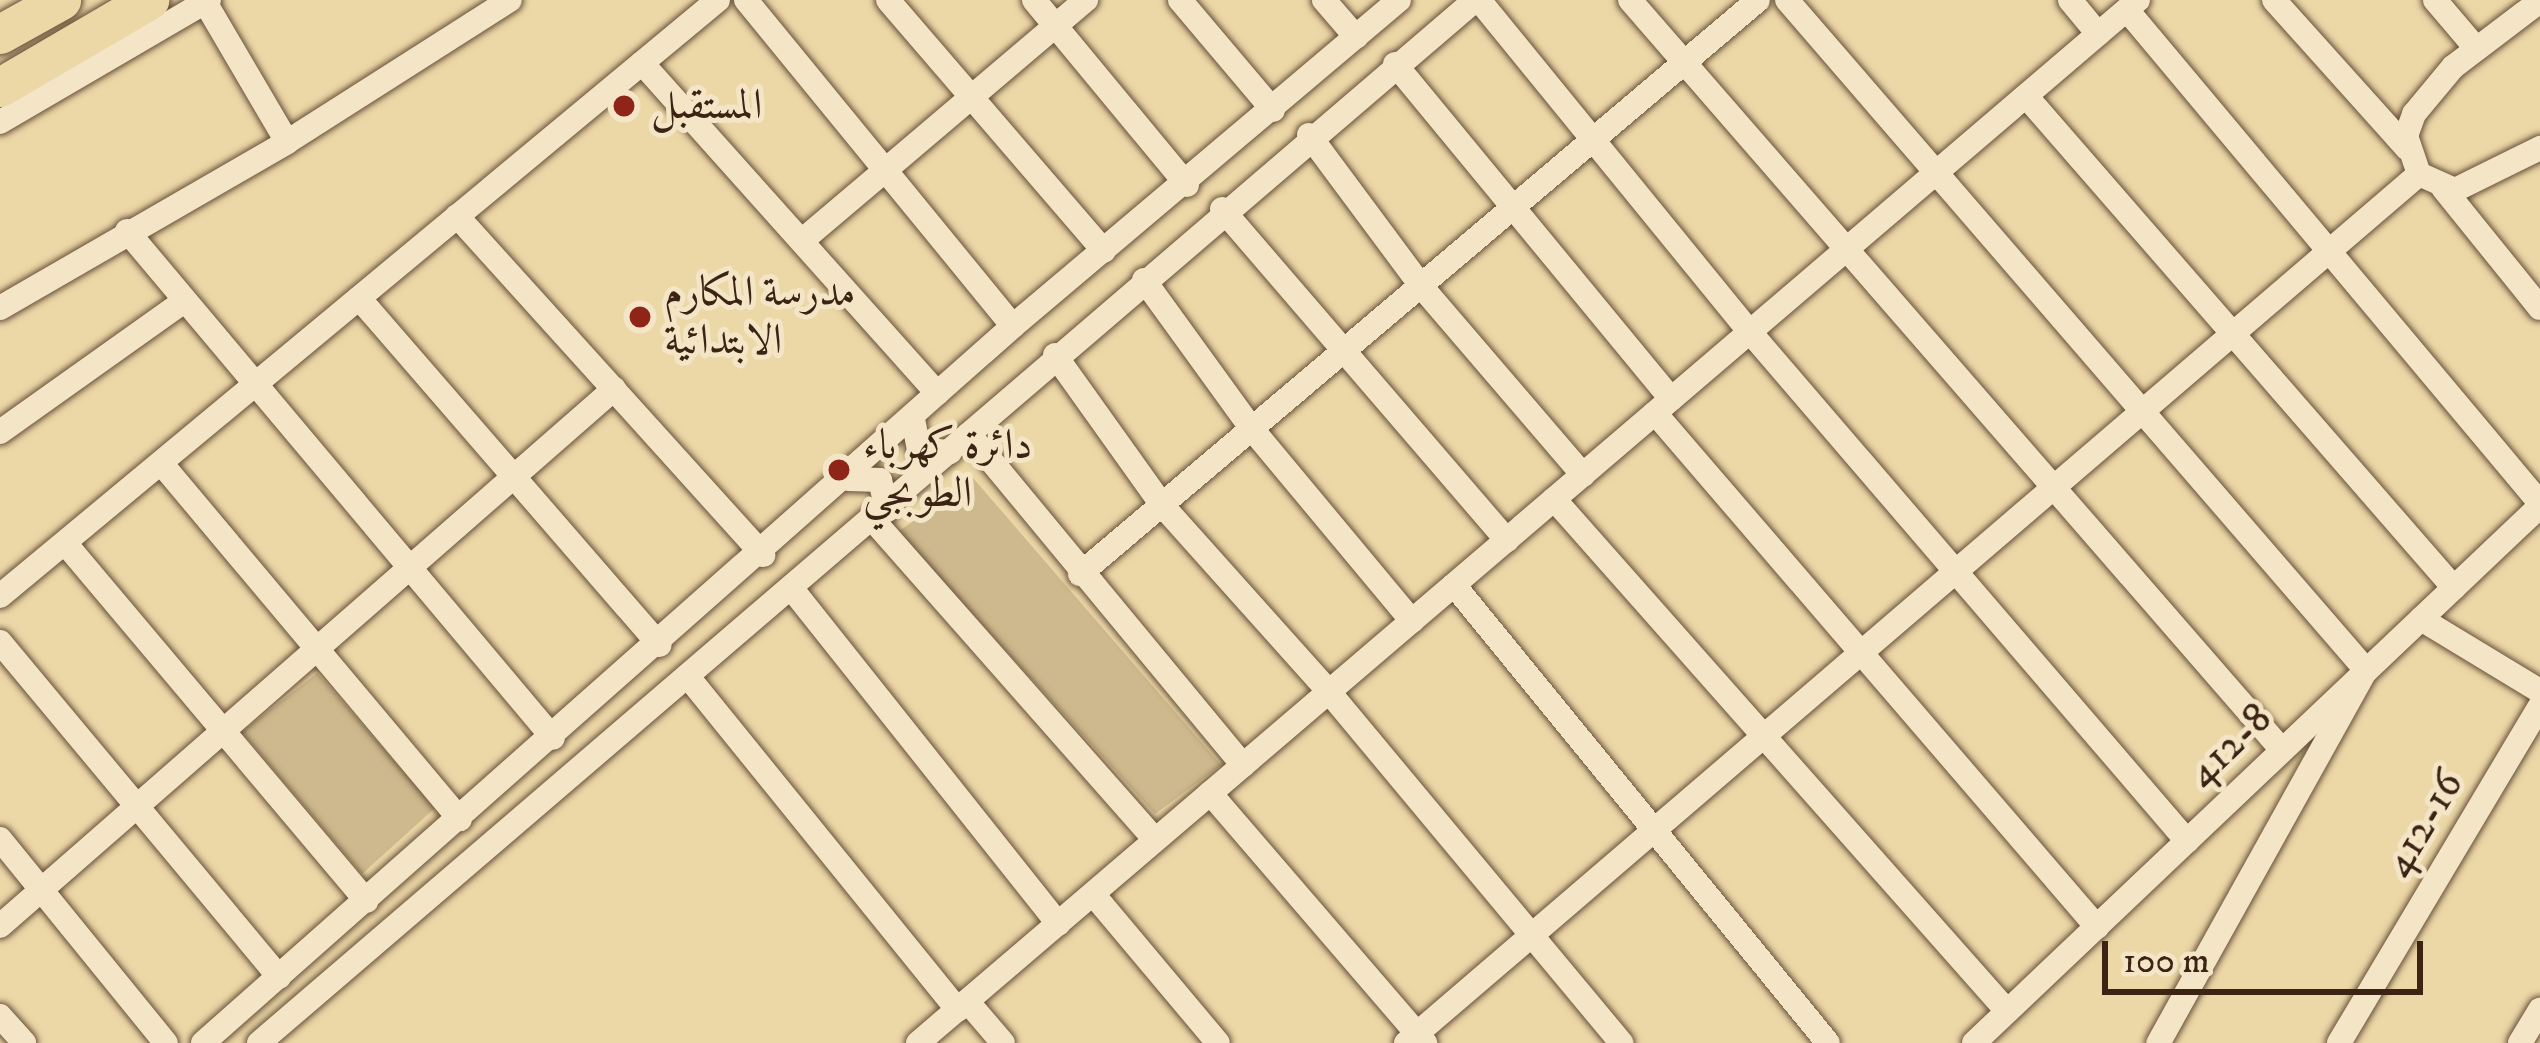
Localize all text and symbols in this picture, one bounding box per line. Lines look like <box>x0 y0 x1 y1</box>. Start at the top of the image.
place label: المستقبل <box>651 81 762 131</box>
marker: المستقبل <box>608 90 640 122</box>
place label: مدرسة المكارم الابتدائية <box>664 268 855 366</box>
marker: مدرسة المكارم الابتدائية <box>627 304 653 330</box>
place label: دائرة كهرباء الطوبجي <box>863 421 1032 520</box>
marker: دائرة كهرباء الطوبجي <box>826 457 852 483</box>
street label: 412-8 <box>2177 694 2283 798</box>
street label: 412-16 <box>2373 762 2475 886</box>
scale bar <box>2108 917 2429 991</box>
text: 100 m <box>2123 939 2210 984</box>

